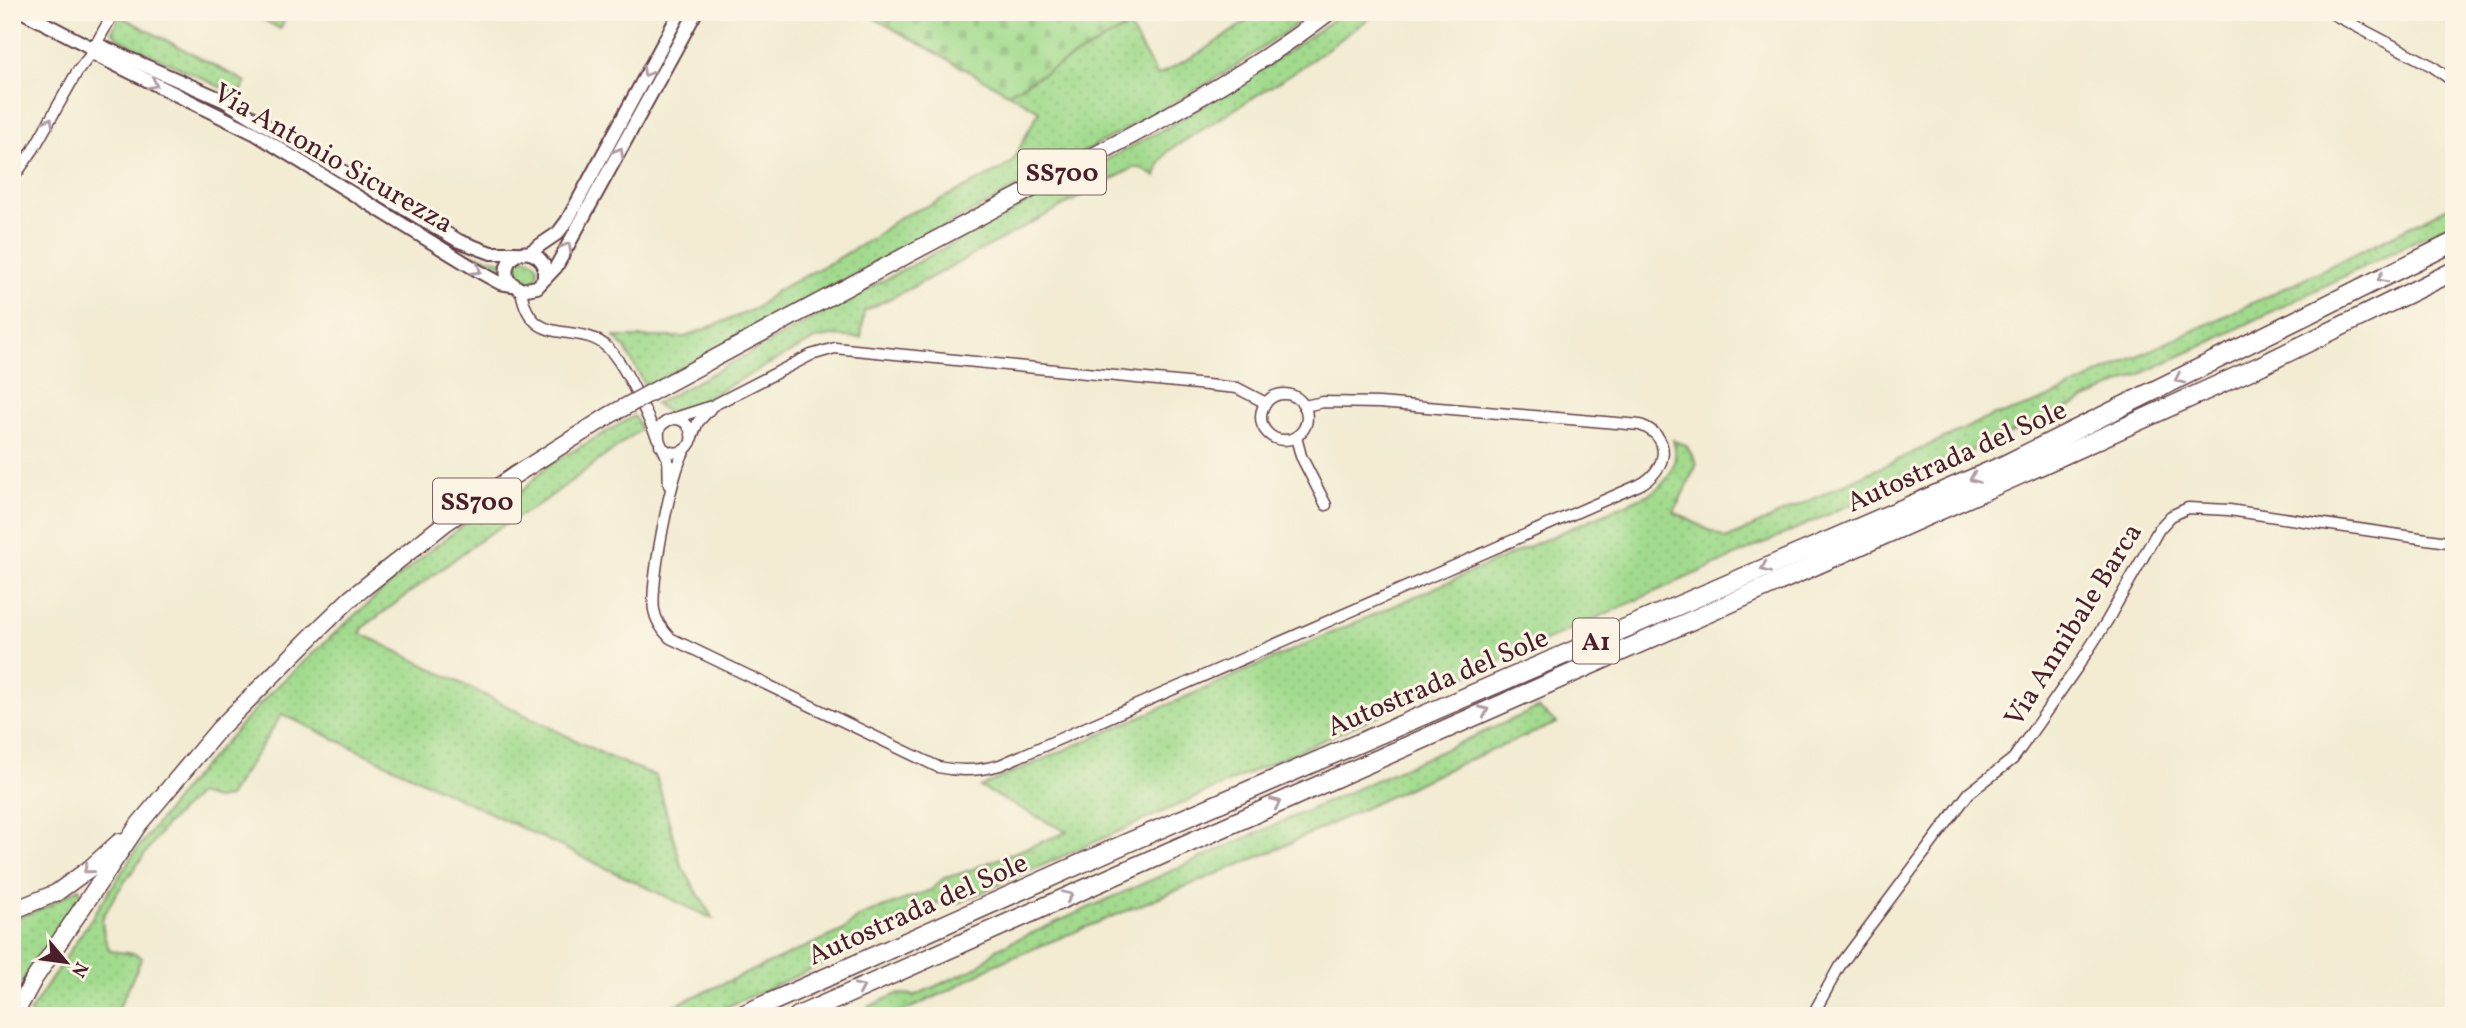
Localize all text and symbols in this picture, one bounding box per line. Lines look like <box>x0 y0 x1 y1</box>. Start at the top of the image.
one-way arrow <box>642 65 656 77</box>
street label: Via Antonio Sicurezza <box>205 74 460 244</box>
one-way arrow <box>146 75 158 89</box>
one-way arrow <box>40 117 54 129</box>
one-way arrow <box>611 147 625 159</box>
road number: SS700 <box>1018 150 1106 195</box>
one-way arrow <box>559 241 572 254</box>
one-way arrow <box>470 262 483 275</box>
one-way arrow <box>2377 269 2389 283</box>
one-way arrow <box>2173 370 2186 384</box>
street label: Autostrada del Sole <box>1841 391 2073 523</box>
one-way arrow <box>1969 470 1981 484</box>
road number: SS700 <box>433 478 521 524</box>
street label: Via Annibale Barca <box>1996 516 2153 735</box>
one-way arrow <box>1760 560 1772 574</box>
road number: A1 <box>1573 618 1619 664</box>
street label: Autostrada del Sole <box>1321 619 1555 748</box>
one-way arrow <box>1477 705 1489 719</box>
one-way arrow <box>1269 797 1281 811</box>
street label: Autostrada del Sole <box>802 844 1034 976</box>
one-way arrow <box>83 861 95 874</box>
one-way arrow <box>1061 890 1073 904</box>
north arrow <box>32 926 102 996</box>
text: N <box>64 957 94 982</box>
one-way arrow <box>853 982 865 996</box>

